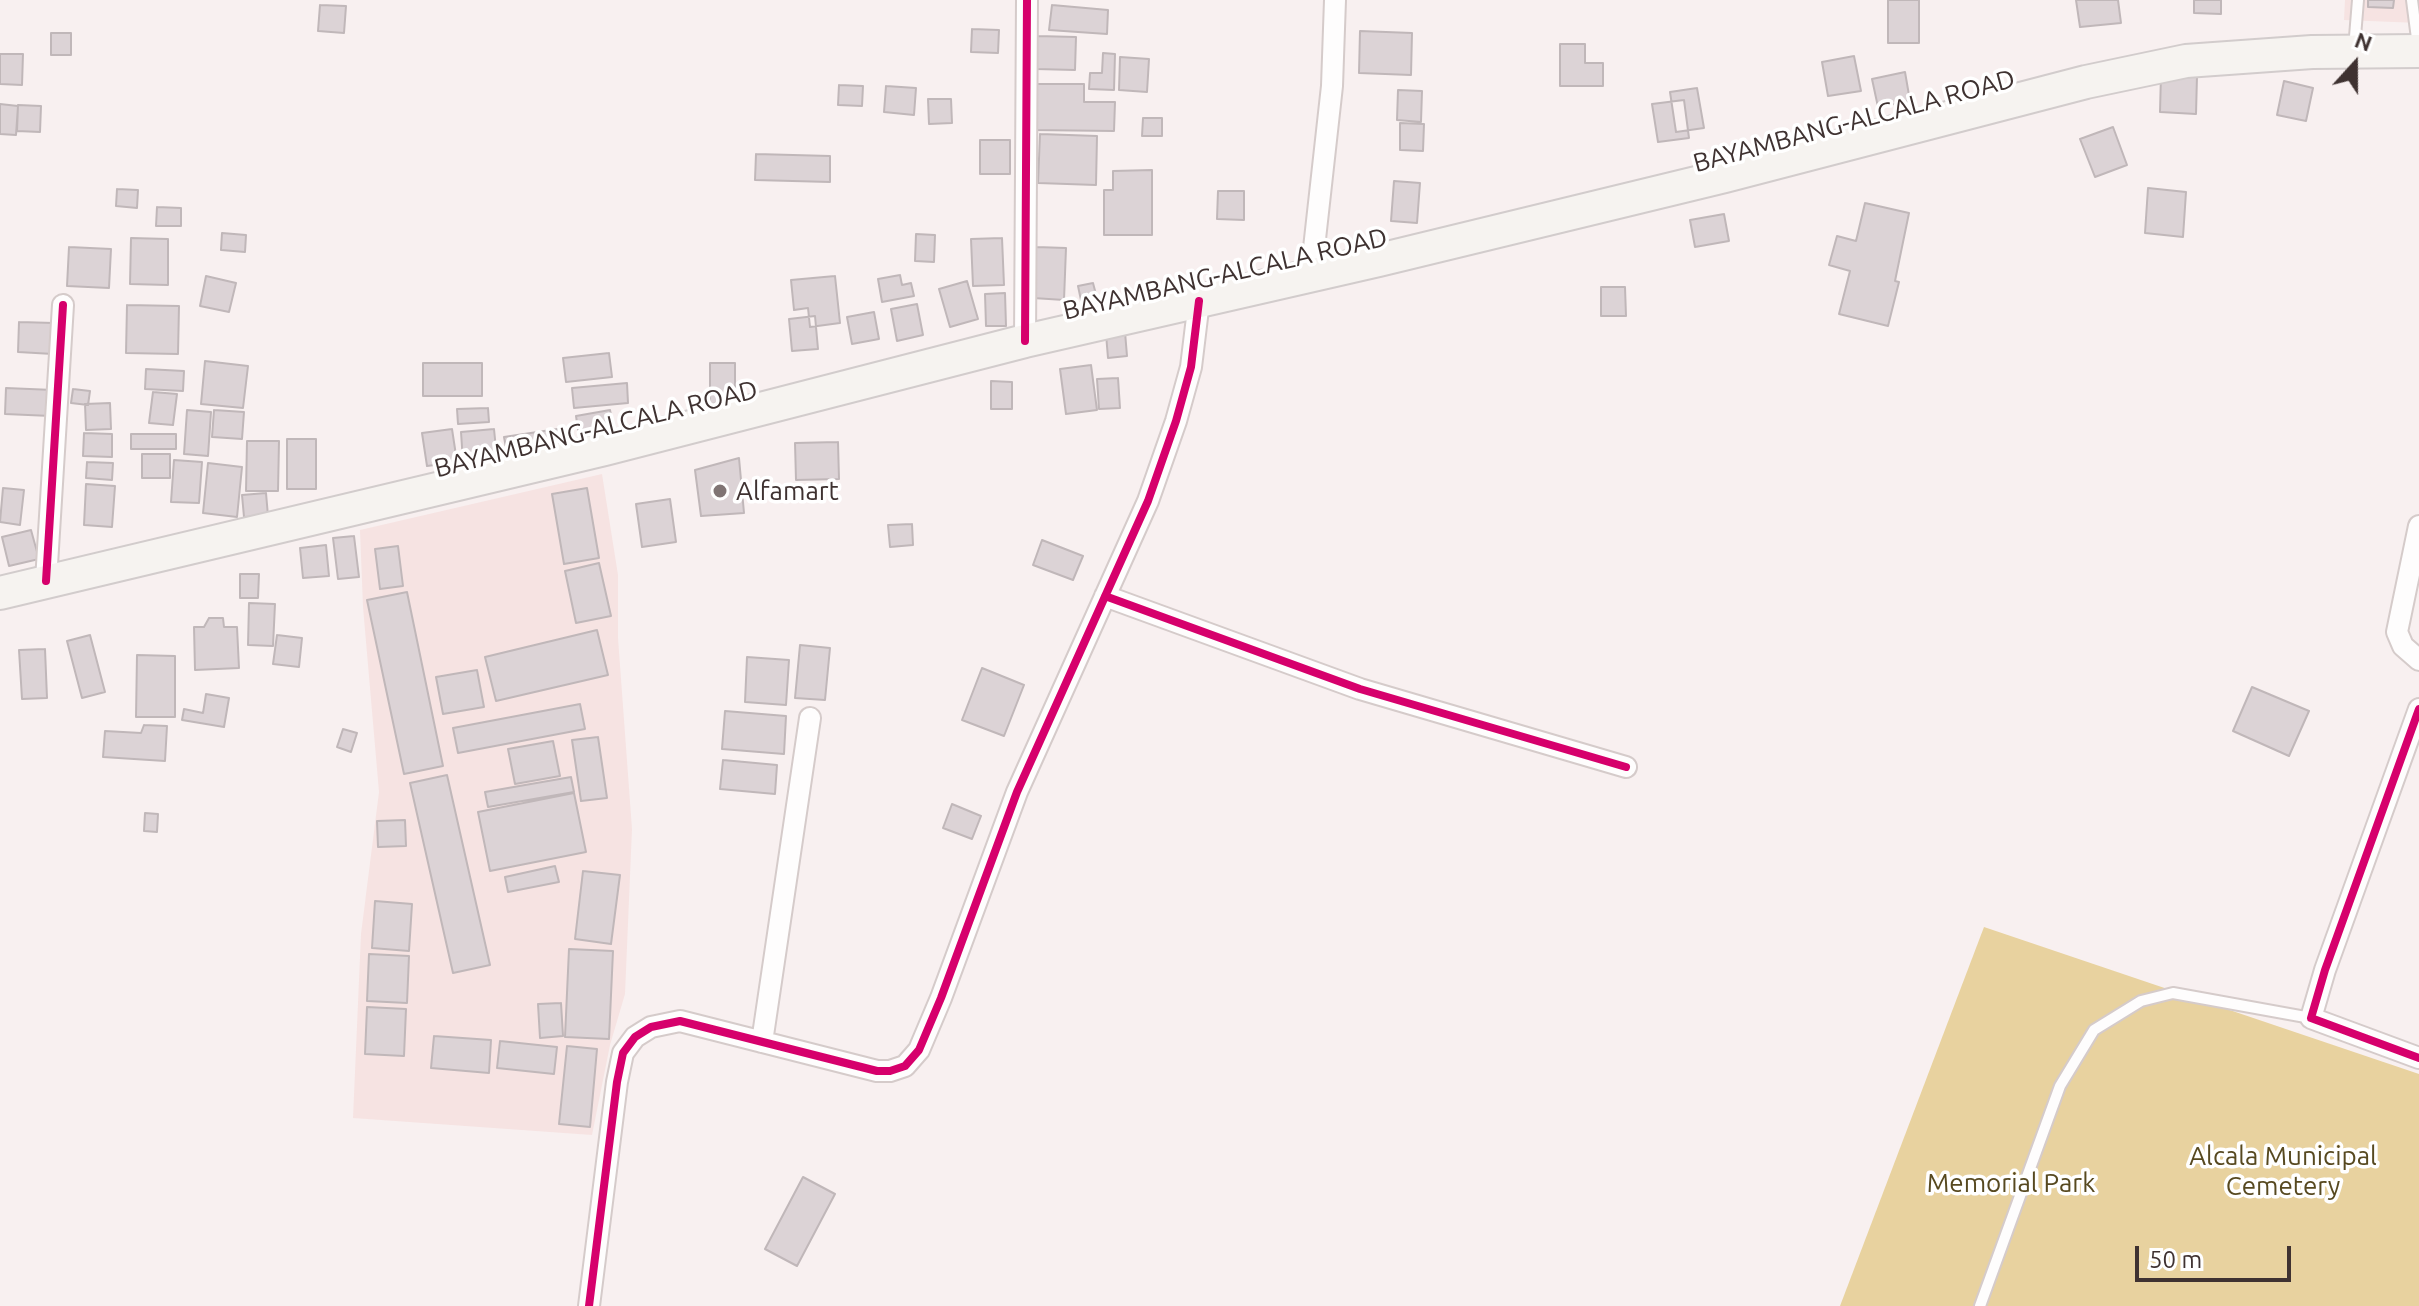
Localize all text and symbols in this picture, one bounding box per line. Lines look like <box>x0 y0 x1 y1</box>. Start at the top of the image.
north arrow <box>2315 24 2395 104</box>
text: N <box>2352 27 2376 56</box>
street label: BAYAMBANG-ALCALA ROAD <box>1690 63 2018 179</box>
street label: BAYAMBANG-ALCALA ROAD <box>1060 221 1390 327</box>
street label: BAYAMBANG-ALCALA ROAD <box>431 374 761 484</box>
place label: Alfamart <box>736 475 839 507</box>
marker: Alfamart <box>711 482 729 500</box>
park label: Alcala Municipal Cemetery <box>2189 1140 2377 1202</box>
park label: Memorial Park <box>1927 1167 2095 1199</box>
scale bar <box>2139 1230 2295 1280</box>
text: 50 m <box>2149 1246 2202 1273</box>

